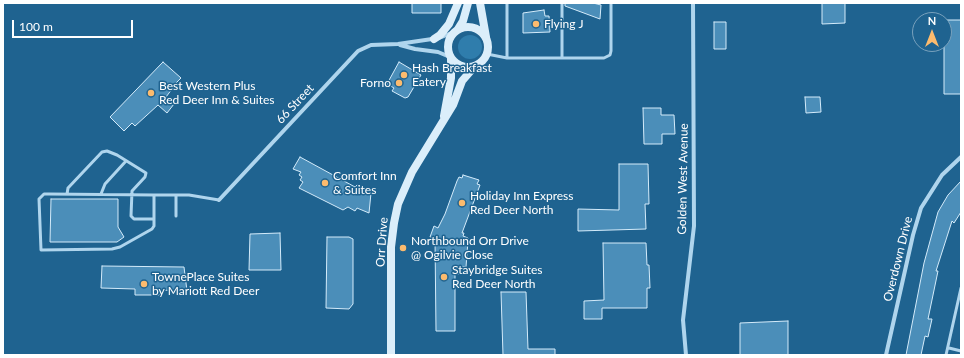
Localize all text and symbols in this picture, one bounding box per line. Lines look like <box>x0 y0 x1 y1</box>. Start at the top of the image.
scale bar <box>14 12 135 38</box>
north arrow <box>912 12 952 52</box>
text: N <box>928 14 936 27</box>
place label: Flying J <box>544 17 584 31</box>
text: 100 m <box>19 19 53 34</box>
marker: Flying J <box>531 19 541 29</box>
place label: Hash Breakfast Eatery <box>412 61 492 89</box>
marker: Hash Breakfast Eatery <box>399 70 409 80</box>
place label: Forno <box>360 76 391 90</box>
marker: Forno <box>394 78 404 88</box>
place label: Best Western Plus Red Deer Inn & Suites <box>159 79 275 107</box>
street label: 66 Street <box>273 81 317 127</box>
marker: Best Western Plus Red Deer Inn & Suites <box>146 88 156 98</box>
street label: Golden West Avenue <box>675 123 691 235</box>
place label: Comfort Inn & Suites <box>333 169 397 197</box>
marker: Comfort Inn & Suites <box>320 178 330 188</box>
place label: Holiday Inn Express Red Deer North <box>470 189 574 217</box>
marker: Holiday Inn Express Red Deer North <box>457 198 467 208</box>
street label: Overdown Drive <box>880 215 916 303</box>
street label: Orr Drive <box>373 217 391 267</box>
place label: Northbound Orr Drive @ Ogilvie Close <box>411 234 529 262</box>
marker: Northbound Orr Drive @ Ogilvie Close <box>398 243 408 253</box>
place label: Staybridge Suites Red Deer North <box>452 263 543 291</box>
place label: TownePlace Suites by Mariott Red Deer <box>152 270 259 298</box>
marker: Staybridge Suites Red Deer North <box>439 272 449 282</box>
marker: TownePlace Suites by Mariott Red Deer <box>139 279 149 289</box>

